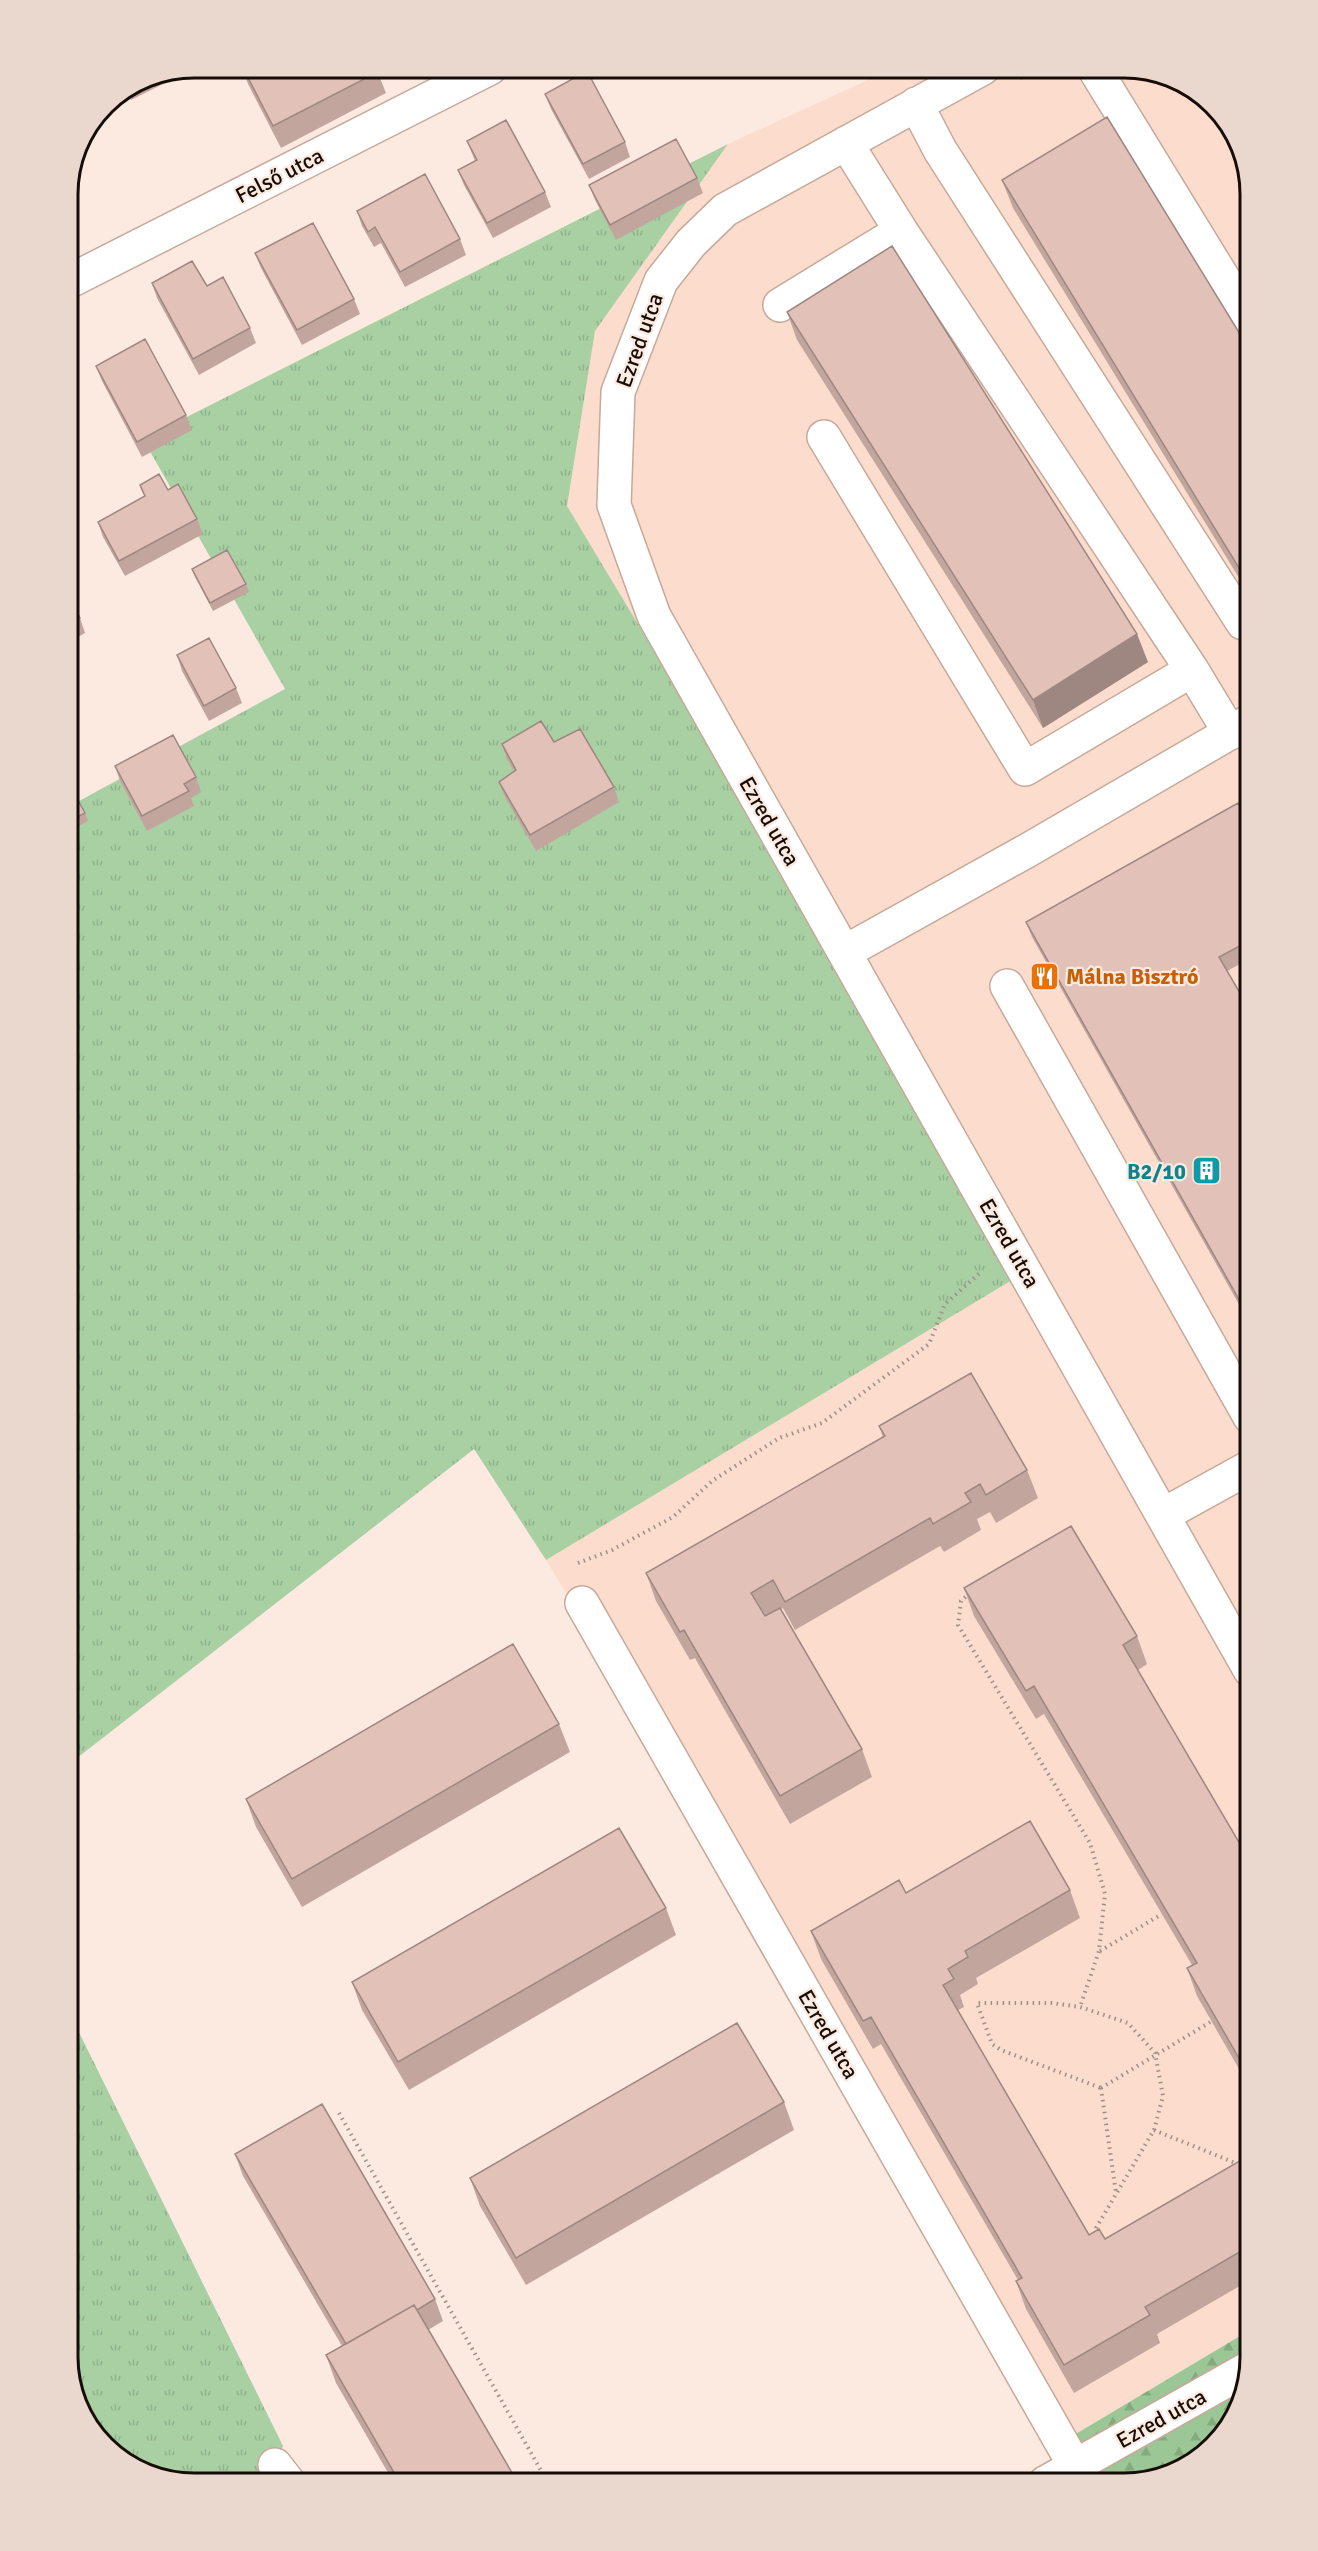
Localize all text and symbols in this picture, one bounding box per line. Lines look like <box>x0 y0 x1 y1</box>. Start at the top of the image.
street label: Felső utca <box>231 142 328 209</box>
street label: Ezred utca <box>610 289 669 391</box>
street label: Ezred utca <box>733 772 806 871</box>
restaurant icon: Málna Bisztró <box>1029 960 1061 992</box>
place label: Málna Bisztró <box>1066 963 1199 990</box>
building icon: B2/10 <box>1191 1155 1223 1187</box>
place label: B2/10 <box>1127 1158 1186 1185</box>
street label: Ezred utca <box>973 1194 1046 1293</box>
street label: Ezred utca <box>792 1985 865 2084</box>
street label: Ezred utca <box>1112 2383 1211 2454</box>

